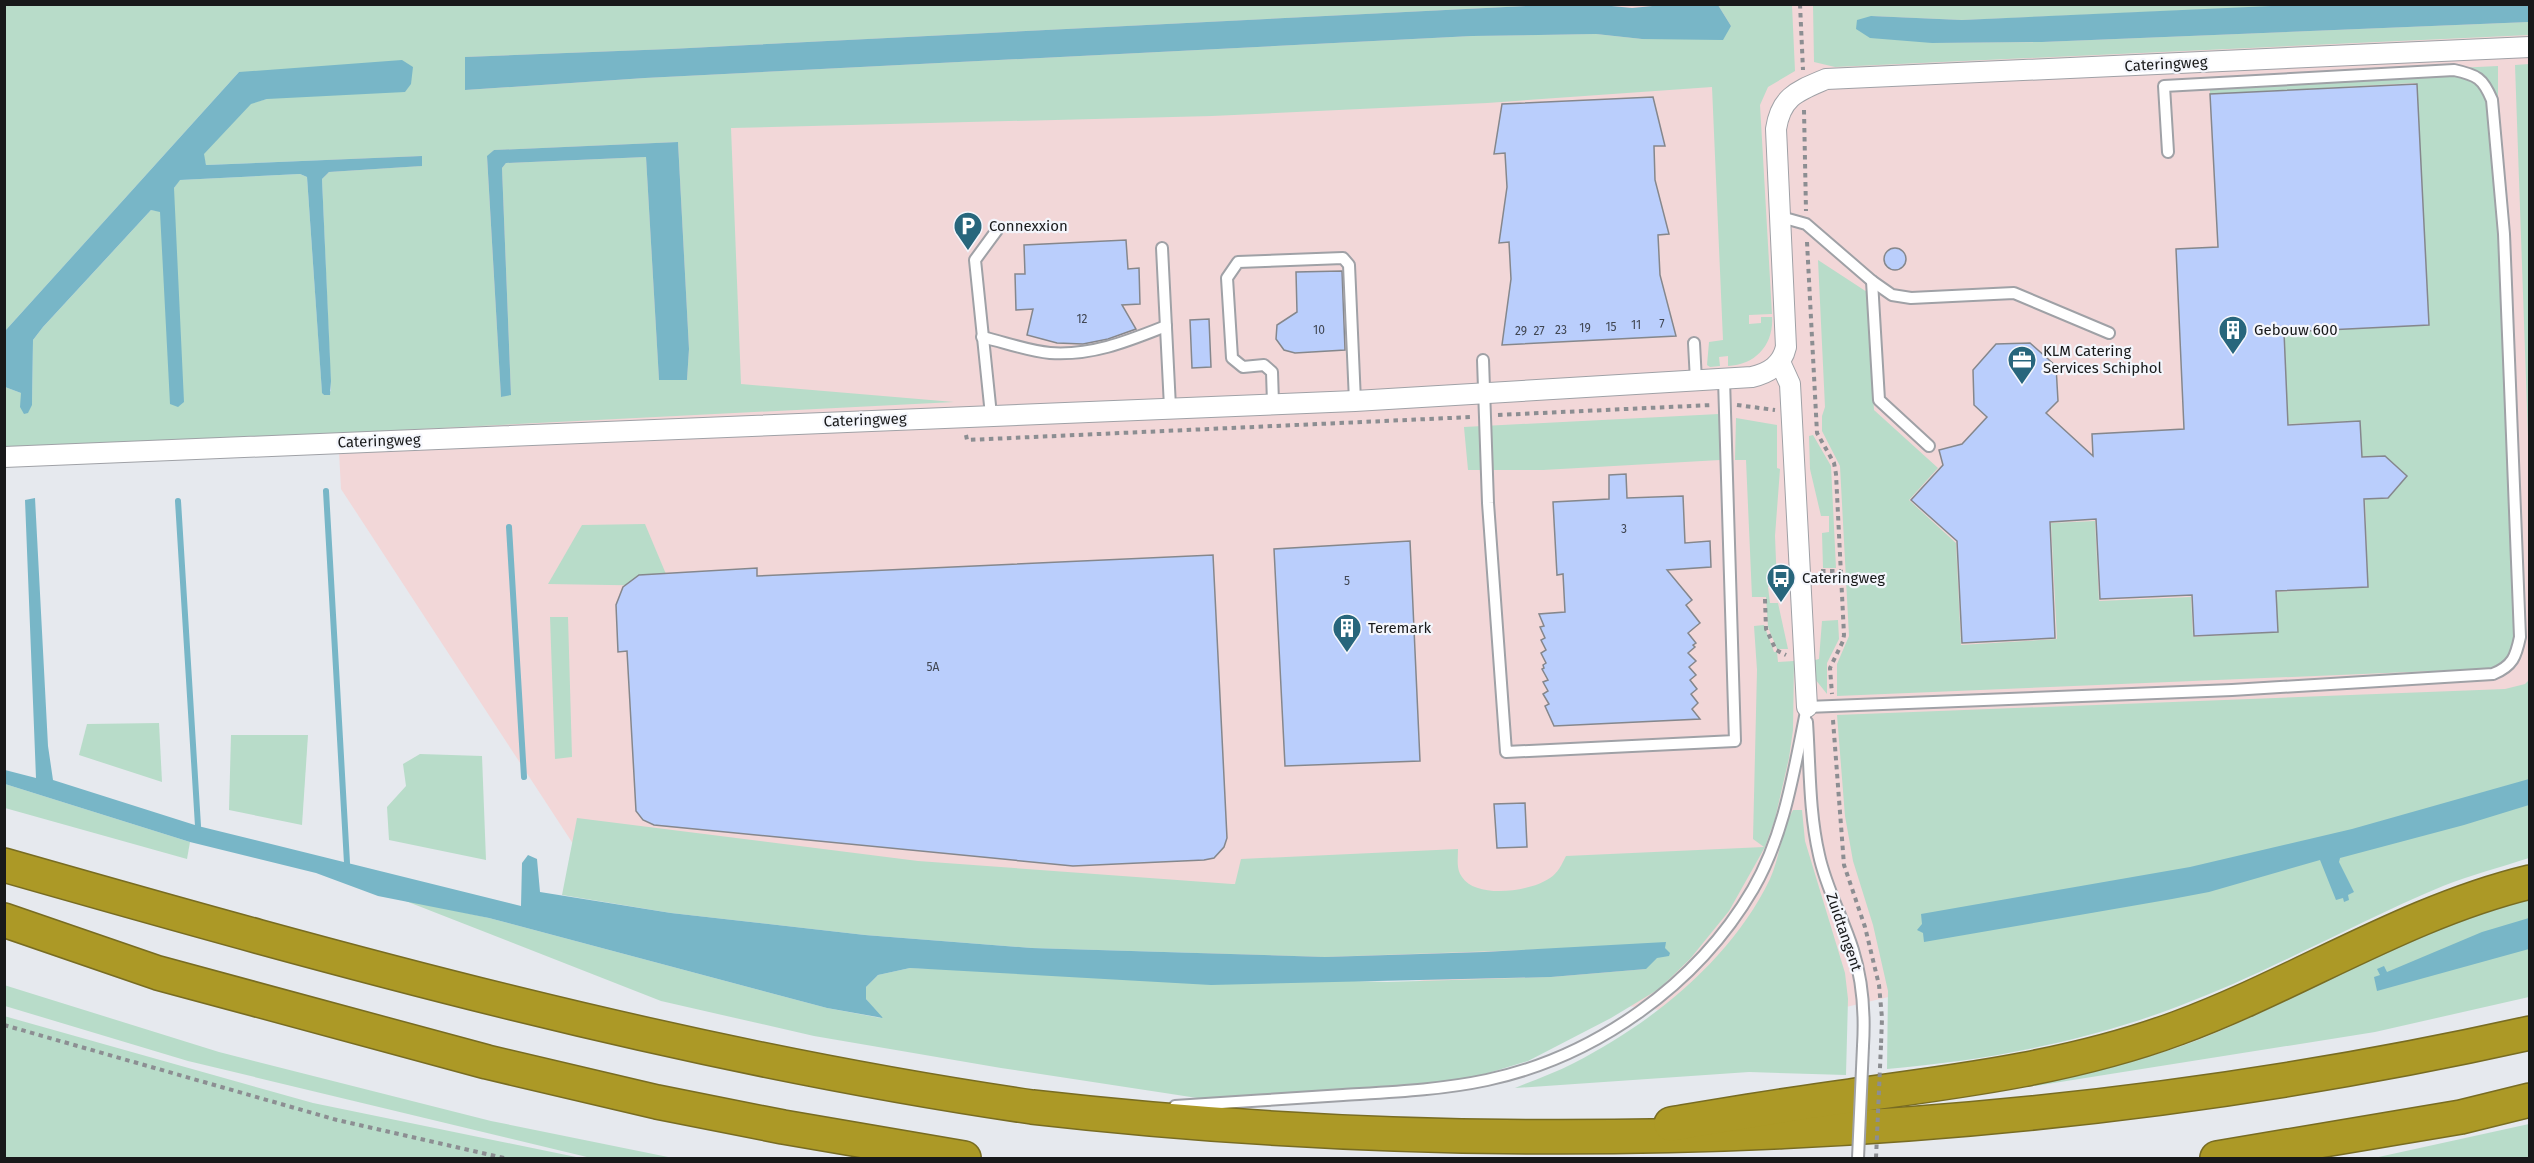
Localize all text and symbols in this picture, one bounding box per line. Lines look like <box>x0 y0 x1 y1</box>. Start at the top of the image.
street label: Cateringweg <box>2124 53 2208 75</box>
parking icon: Connexxion <box>952 210 984 252</box>
place label: Connexxion <box>989 217 1068 235</box>
house number: 12 <box>1076 312 1088 326</box>
building icon: Gebouw 600 <box>2217 314 2249 356</box>
house number: 7 <box>1659 317 1665 331</box>
house number: 11 <box>1631 318 1641 332</box>
house number: 15 <box>1605 320 1617 334</box>
house number: 19 <box>1579 321 1591 335</box>
place label: Gebouw 600 <box>2254 321 2338 339</box>
house number: 10 <box>1313 323 1325 337</box>
house number: 23 <box>1555 323 1567 337</box>
house number: 29 <box>1515 324 1527 338</box>
house number: 27 <box>1533 324 1545 338</box>
place label: KLM Catering Services Schiphol <box>2043 342 2163 377</box>
office icon: KLM Catering Services Schiphol <box>2006 344 2038 386</box>
street label: Cateringweg <box>823 410 907 430</box>
street label: Cateringweg <box>337 431 421 451</box>
house number: 3 <box>1621 522 1627 536</box>
bus stop icon: Cateringweg <box>1765 562 1797 604</box>
place label: Cateringweg <box>1802 569 1885 587</box>
house number: 5 <box>1344 574 1350 588</box>
building icon: Teremark <box>1331 612 1363 654</box>
place label: Teremark <box>1368 619 1431 637</box>
house number: 5A <box>927 660 940 674</box>
street label: Zuidtangent <box>1822 890 1866 974</box>

